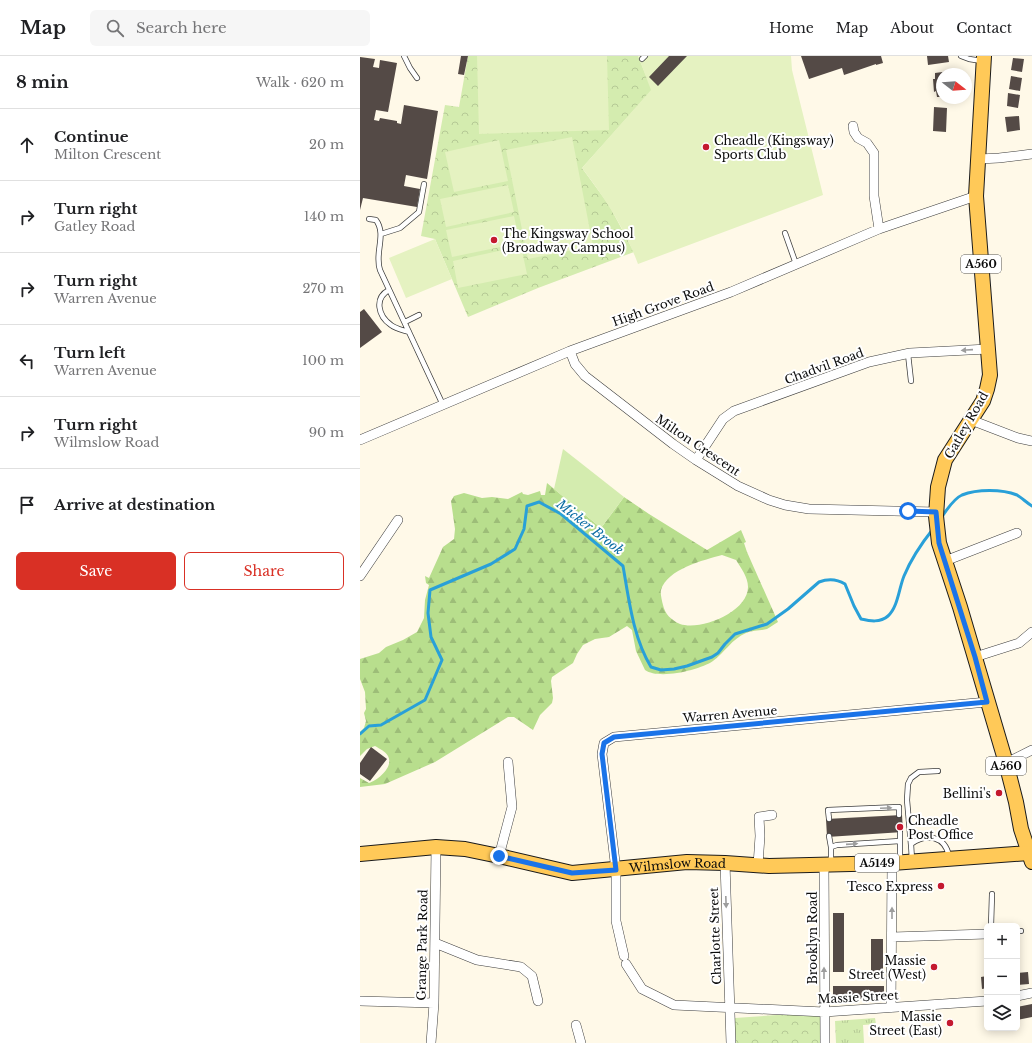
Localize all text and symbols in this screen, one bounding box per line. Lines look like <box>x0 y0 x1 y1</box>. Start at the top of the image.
search box <box>90 10 370 46</box>
text: Map <box>20 16 66 39</box>
icon: search <box>104 17 126 39</box>
text: Search here <box>136 18 227 37</box>
text: Home <box>769 19 814 37</box>
text: Map <box>836 19 868 37</box>
text: About <box>890 19 934 37</box>
text: Contact <box>956 19 1012 37</box>
north arrow <box>936 68 972 104</box>
text: 8 min <box>16 72 69 93</box>
text: Walk · 620 m <box>256 74 344 91</box>
text: Continue <box>54 127 129 146</box>
place label: Cheadle (Kingsway) Sports Club <box>714 133 834 162</box>
icon: ahead <box>16 134 38 156</box>
text: 20 m <box>309 136 344 153</box>
marker: Cheadle (Kingsway) Sports Club <box>701 142 711 152</box>
text: Milton Crescent <box>54 146 161 163</box>
text: Turn right <box>54 199 137 218</box>
icon: right <box>16 206 38 228</box>
text: 140 m <box>304 208 344 225</box>
text: Gatley Road <box>54 218 135 235</box>
place label: The Kingsway School (Broadway Campus) <box>502 226 634 255</box>
marker: The Kingsway School (Broadway Campus) <box>489 235 499 245</box>
road number: A560 <box>961 255 1001 273</box>
text: Turn right <box>54 271 137 290</box>
icon: right <box>16 278 38 300</box>
street label: High Grove Road <box>610 279 716 329</box>
text: 270 m <box>303 280 344 297</box>
text: Warren Avenue <box>54 290 157 307</box>
text: Turn left <box>54 343 125 362</box>
street label: Chadvil Road <box>782 345 866 387</box>
one-way arrow <box>961 347 973 354</box>
icon: left <box>16 350 38 372</box>
text: 100 m <box>302 352 344 369</box>
text: Warren Avenue <box>54 362 157 379</box>
street label: Gatley Road <box>941 389 991 461</box>
street label: Milton Crescent <box>653 411 744 479</box>
text: Turn right <box>54 415 137 434</box>
icon: right <box>16 422 38 444</box>
text: 90 m <box>309 424 344 441</box>
text: Wilmslow Road <box>54 434 159 451</box>
icon: arrive <box>16 494 38 516</box>
text: Arrive at destination <box>54 495 215 514</box>
water label: Micker Brook <box>552 495 627 559</box>
route start <box>899 502 917 520</box>
button: Save <box>16 552 176 590</box>
button: Share <box>184 552 344 590</box>
street label: Warren Avenue <box>681 702 778 726</box>
road number: A560 <box>986 757 1026 775</box>
place label: Bellini's <box>943 786 991 801</box>
marker: Bellini's <box>994 788 1004 798</box>
one-way arrow <box>880 805 893 811</box>
place label: Cheadle Post Office <box>908 813 974 842</box>
marker: Cheadle Post Office <box>895 822 905 832</box>
one-way arrow <box>846 841 858 848</box>
route end <box>490 847 508 865</box>
street label: Wilmslow Road <box>627 854 726 875</box>
road number: A5149 <box>855 854 899 872</box>
place label: Tesco Express <box>847 879 933 894</box>
marker: Tesco Express <box>936 881 946 891</box>
street label: Charlotte Street <box>706 887 724 985</box>
street label: Grange Park Road <box>414 889 430 1001</box>
street label: Brooklyn Road <box>805 891 820 985</box>
one-way arrow <box>723 896 729 909</box>
one-way arrow <box>889 906 895 919</box>
map controls <box>984 923 1020 1031</box>
button: + <box>984 923 1020 959</box>
place label: Massie Street (West) <box>849 953 926 982</box>
button: − <box>984 959 1020 995</box>
marker: Massie Street (West) <box>929 962 939 972</box>
one-way arrow <box>821 966 827 979</box>
street label: Massie Street <box>817 987 899 1007</box>
button: layers <box>984 995 1020 1031</box>
place label: Massie Street (East) <box>869 1009 942 1038</box>
marker: Massie Street (East) <box>945 1018 955 1028</box>

